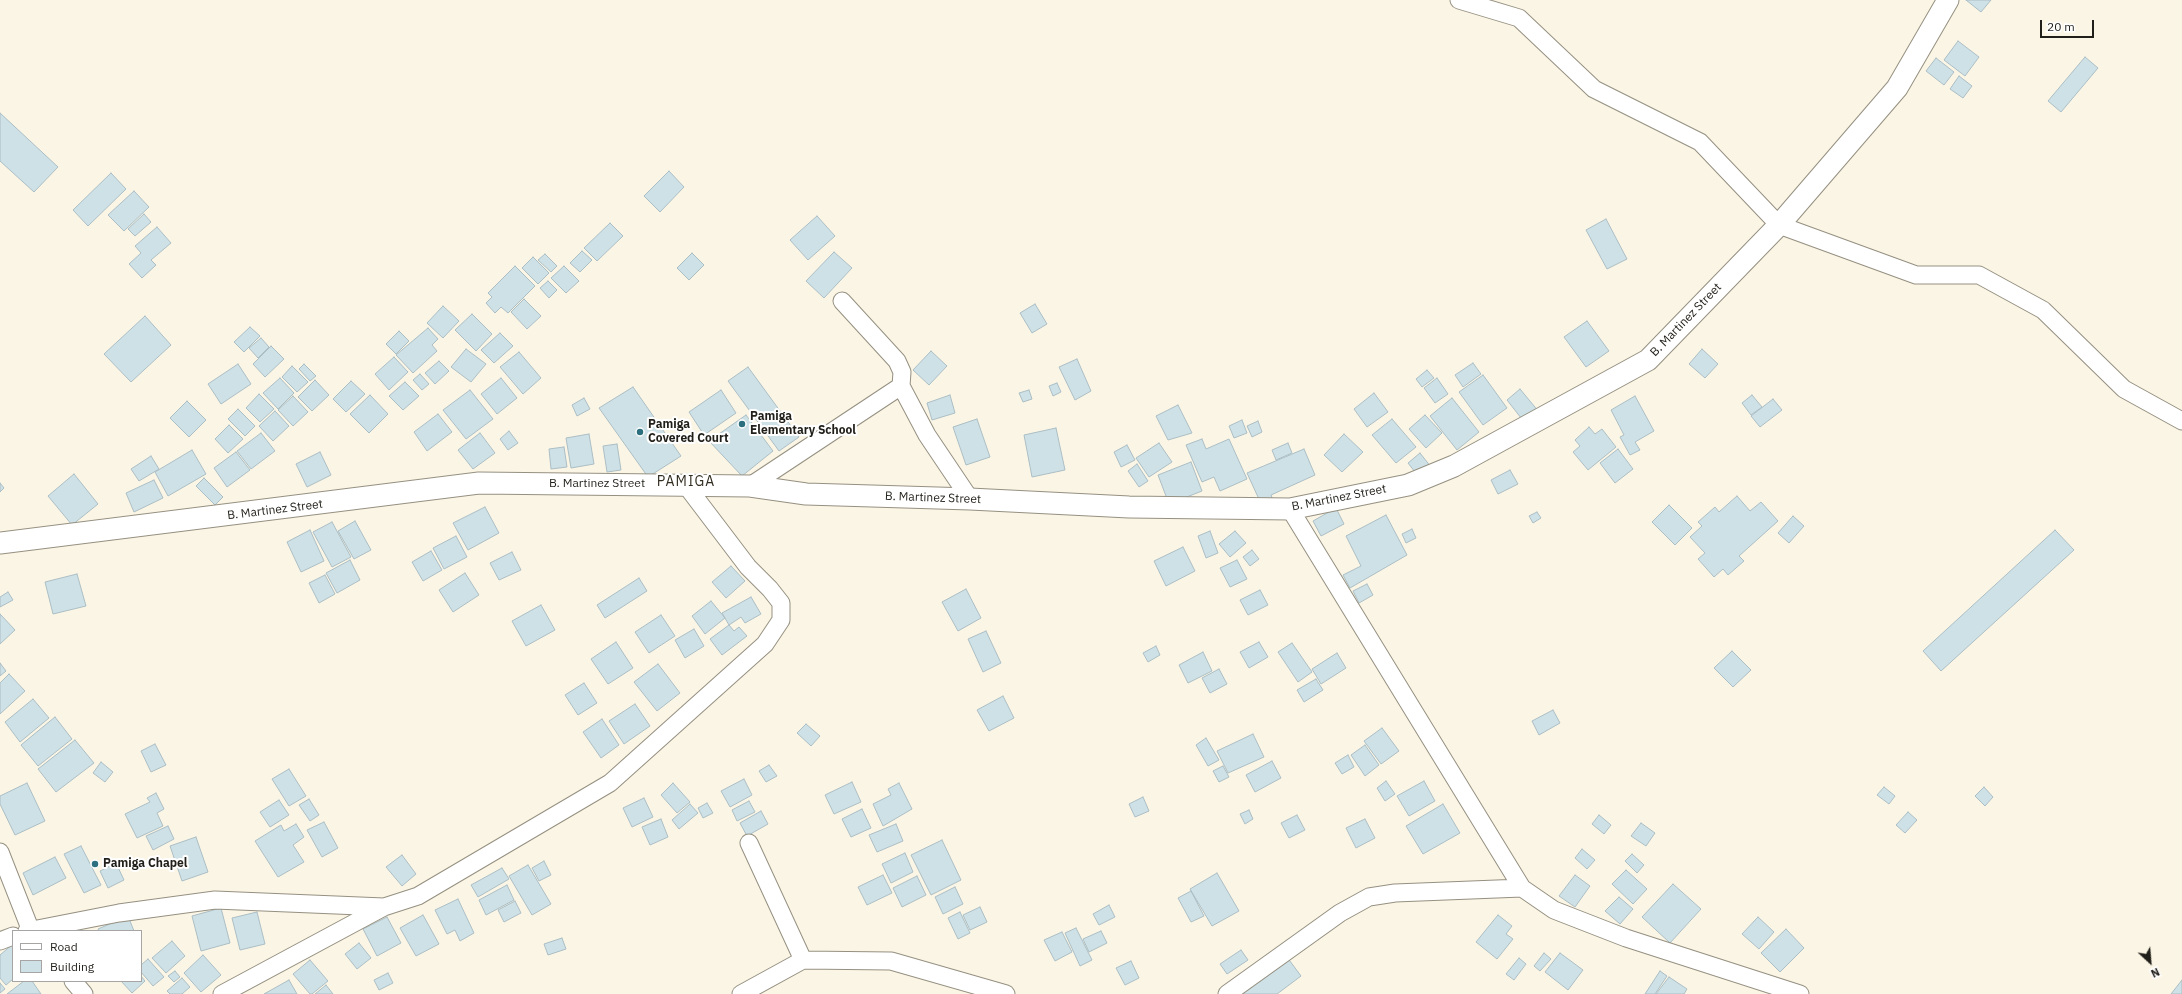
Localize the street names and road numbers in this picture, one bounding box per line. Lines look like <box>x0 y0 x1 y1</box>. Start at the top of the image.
street label: B. Martinez Street <box>1647 280 1725 360</box>
street label: B. Martinez Street <box>549 477 645 491</box>
street label: B. Martinez Street <box>1290 482 1388 514</box>
street label: B. Martinez Street <box>885 489 981 507</box>
street label: B. Martinez Street <box>226 497 324 523</box>

